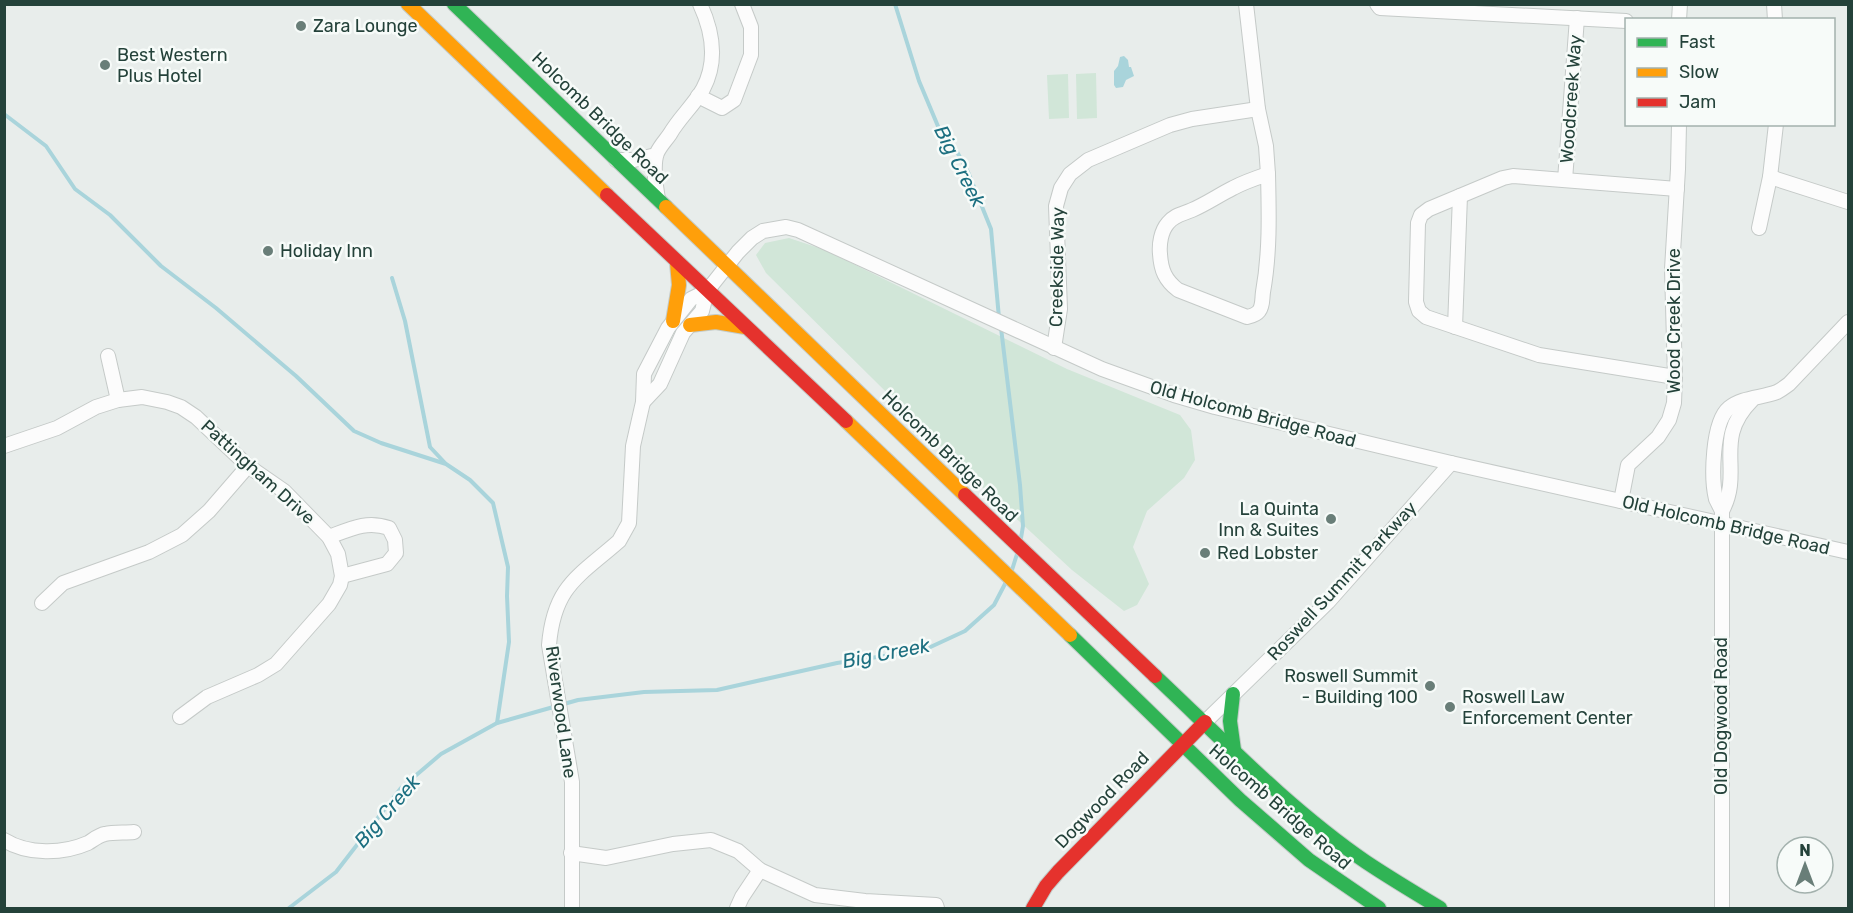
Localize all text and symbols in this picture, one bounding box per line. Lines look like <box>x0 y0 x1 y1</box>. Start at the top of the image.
place label: Zara Lounge <box>313 15 418 37</box>
legend <box>1625 18 1835 126</box>
marker: Zara Lounge <box>294 19 308 33</box>
text: Fast <box>1679 31 1715 53</box>
street label: Woodcreek Way <box>1556 34 1586 164</box>
place label: Best Western Plus Hotel <box>117 44 228 87</box>
street label: Holcomb Bridge Road <box>527 47 673 189</box>
marker: Best Western Plus Hotel <box>98 58 112 72</box>
text: Slow <box>1679 61 1719 83</box>
text: Jam <box>1679 91 1716 113</box>
water label: Big Creek <box>929 121 991 212</box>
street label: Creekside Way <box>1045 207 1069 327</box>
place label: Holiday Inn <box>280 240 373 262</box>
marker: Holiday Inn <box>261 244 275 258</box>
street label: Wood Creek Drive <box>1663 248 1685 394</box>
street label: Old Holcomb Bridge Road <box>1148 376 1358 452</box>
street label: Holcomb Bridge Road <box>877 385 1023 527</box>
street label: Pattingham Drive <box>196 415 320 529</box>
street label: Old Holcomb Bridge Road <box>1620 490 1832 560</box>
street label: Roswell Summit Parkway <box>1263 497 1422 665</box>
place label: La Quinta Inn & Suites <box>1218 498 1319 541</box>
marker: La Quinta Inn & Suites <box>1324 512 1338 526</box>
place label: Red Lobster <box>1217 542 1318 564</box>
marker: Red Lobster <box>1198 546 1212 560</box>
water label: Big Creek <box>840 633 932 673</box>
street label: Old Dogwood Road <box>1710 637 1732 795</box>
street label: Riverwood Lane <box>541 644 581 780</box>
place label: Roswell Summit - Building 100 <box>1284 665 1418 708</box>
marker: Roswell Summit - Building 100 <box>1423 679 1437 693</box>
place label: Roswell Law Enforcement Center <box>1462 686 1633 729</box>
marker: Roswell Law Enforcement Center <box>1443 700 1457 714</box>
street label: Holcomb Bridge Road <box>1205 739 1355 875</box>
street label: Dogwood Road <box>1050 747 1154 853</box>
water label: Big Creek <box>349 769 426 852</box>
north arrow <box>1775 835 1835 895</box>
text: N <box>1799 841 1811 860</box>

